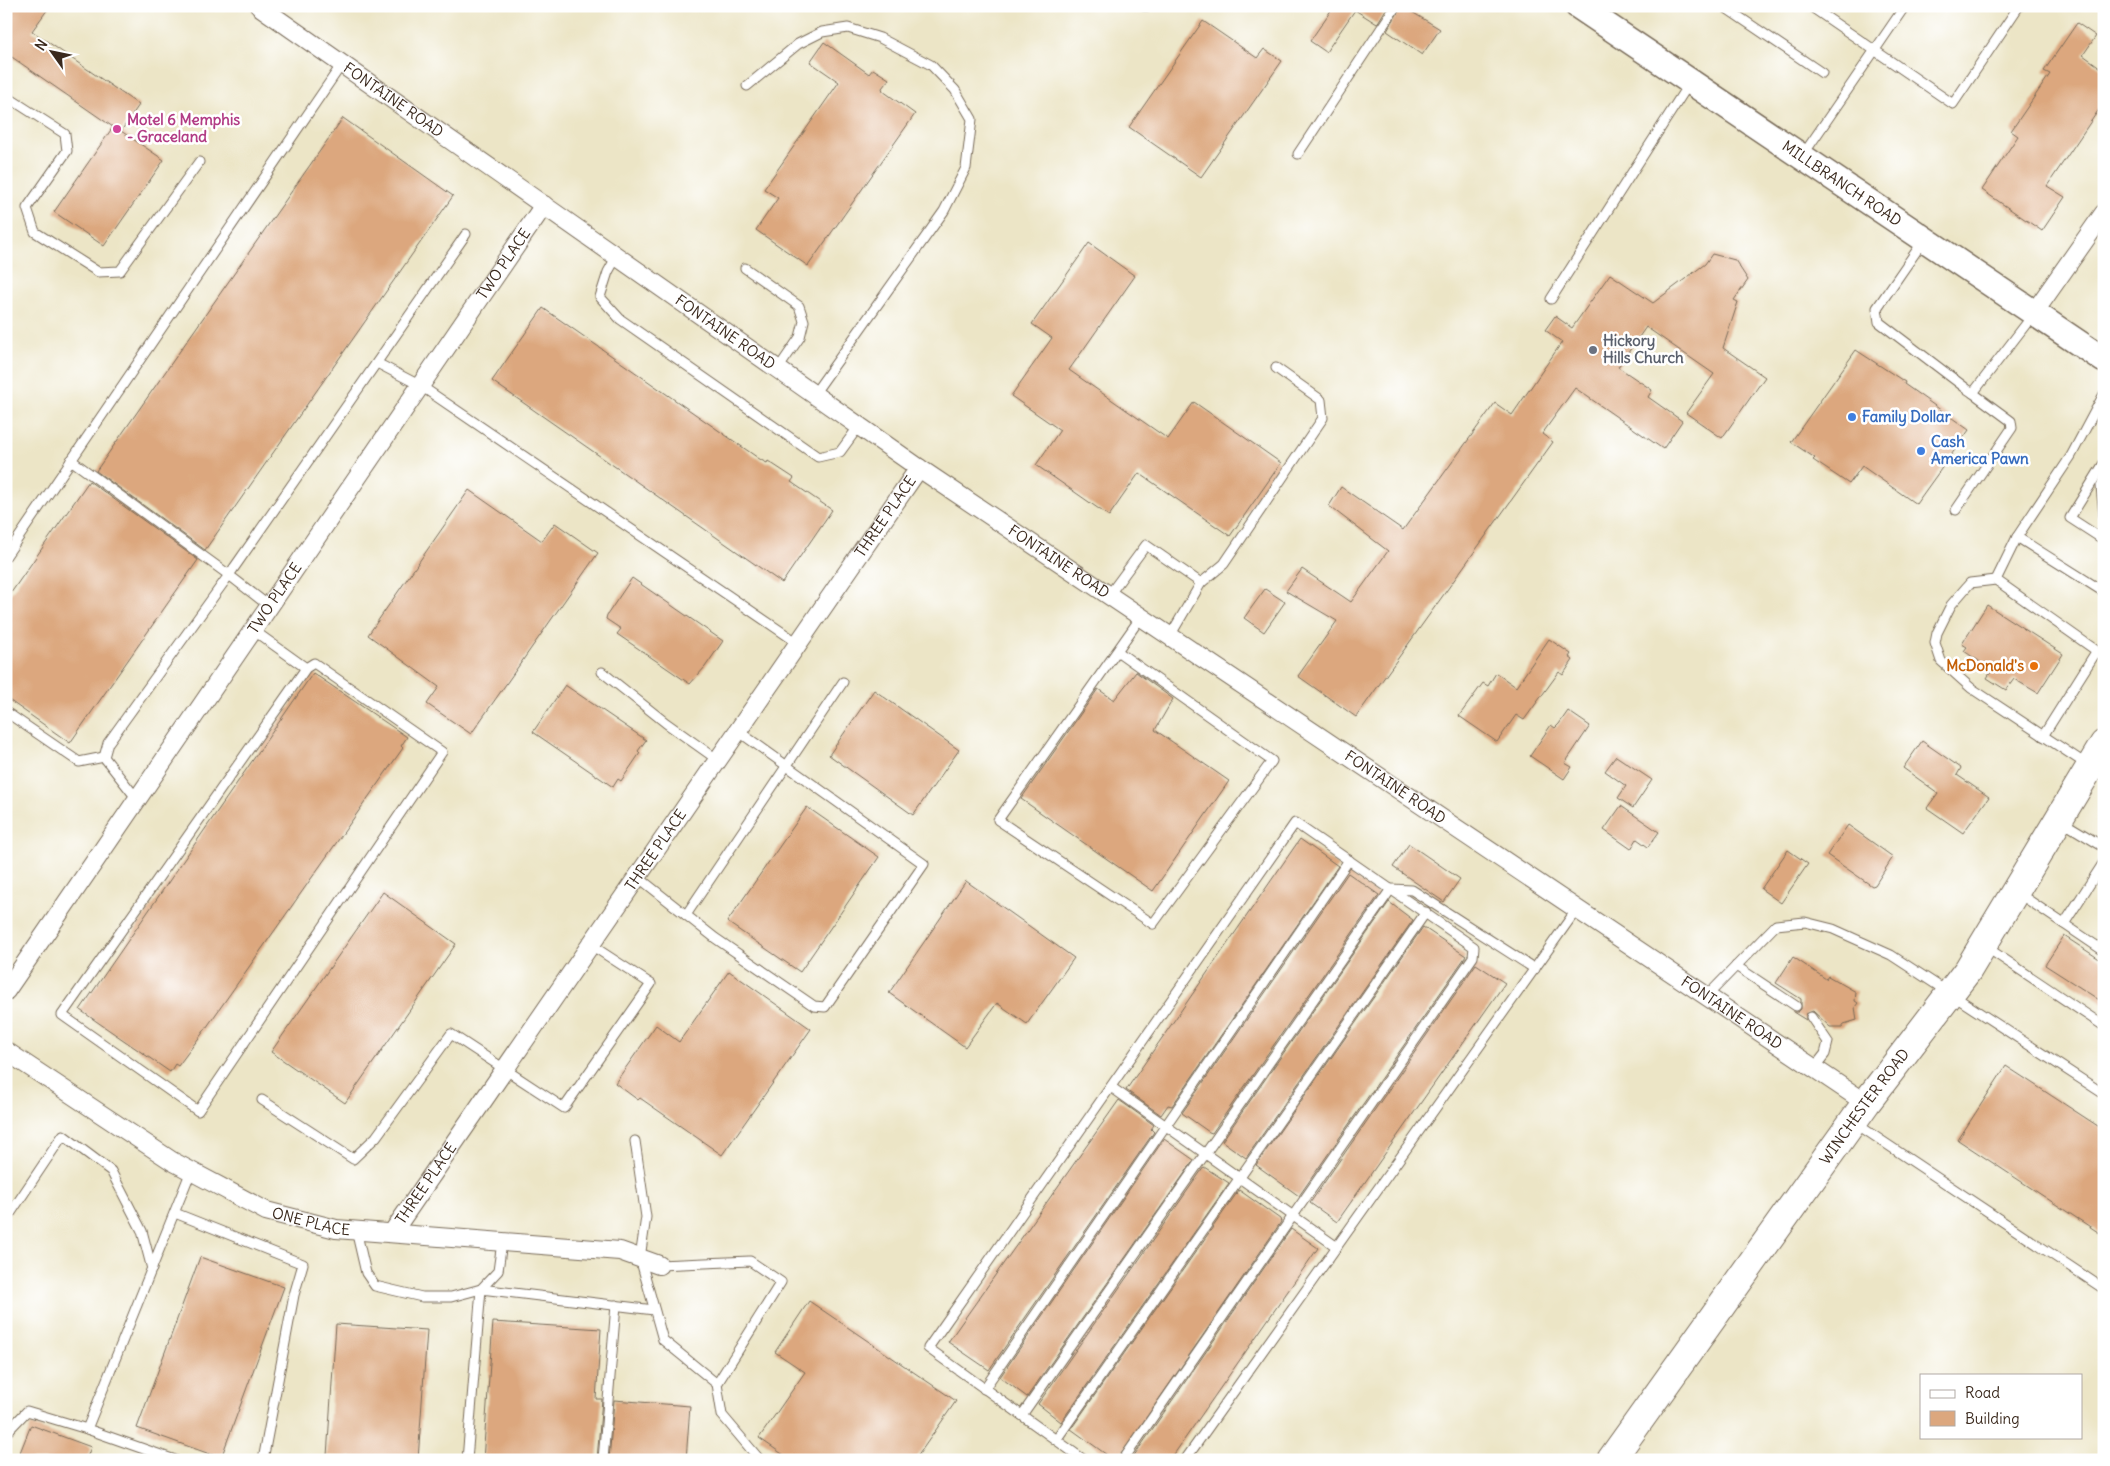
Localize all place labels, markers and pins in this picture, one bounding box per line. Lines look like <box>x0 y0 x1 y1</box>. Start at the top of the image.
place label: Motel 6 Memphis - Graceland <box>127 110 240 146</box>
marker: Motel 6 Memphis - Graceland <box>111 123 123 135</box>
place label: Hickory Hills Church <box>1603 331 1684 367</box>
marker: Hickory Hills Church <box>1587 344 1599 356</box>
place label: Family Dollar <box>1862 407 1952 427</box>
marker: Family Dollar <box>1846 411 1858 423</box>
place label: Cash America Pawn <box>1931 432 2029 468</box>
marker: Cash America Pawn <box>1915 445 1927 457</box>
place label: McDonald's <box>1946 656 2024 675</box>
marker: McDonald's <box>2028 660 2040 672</box>

